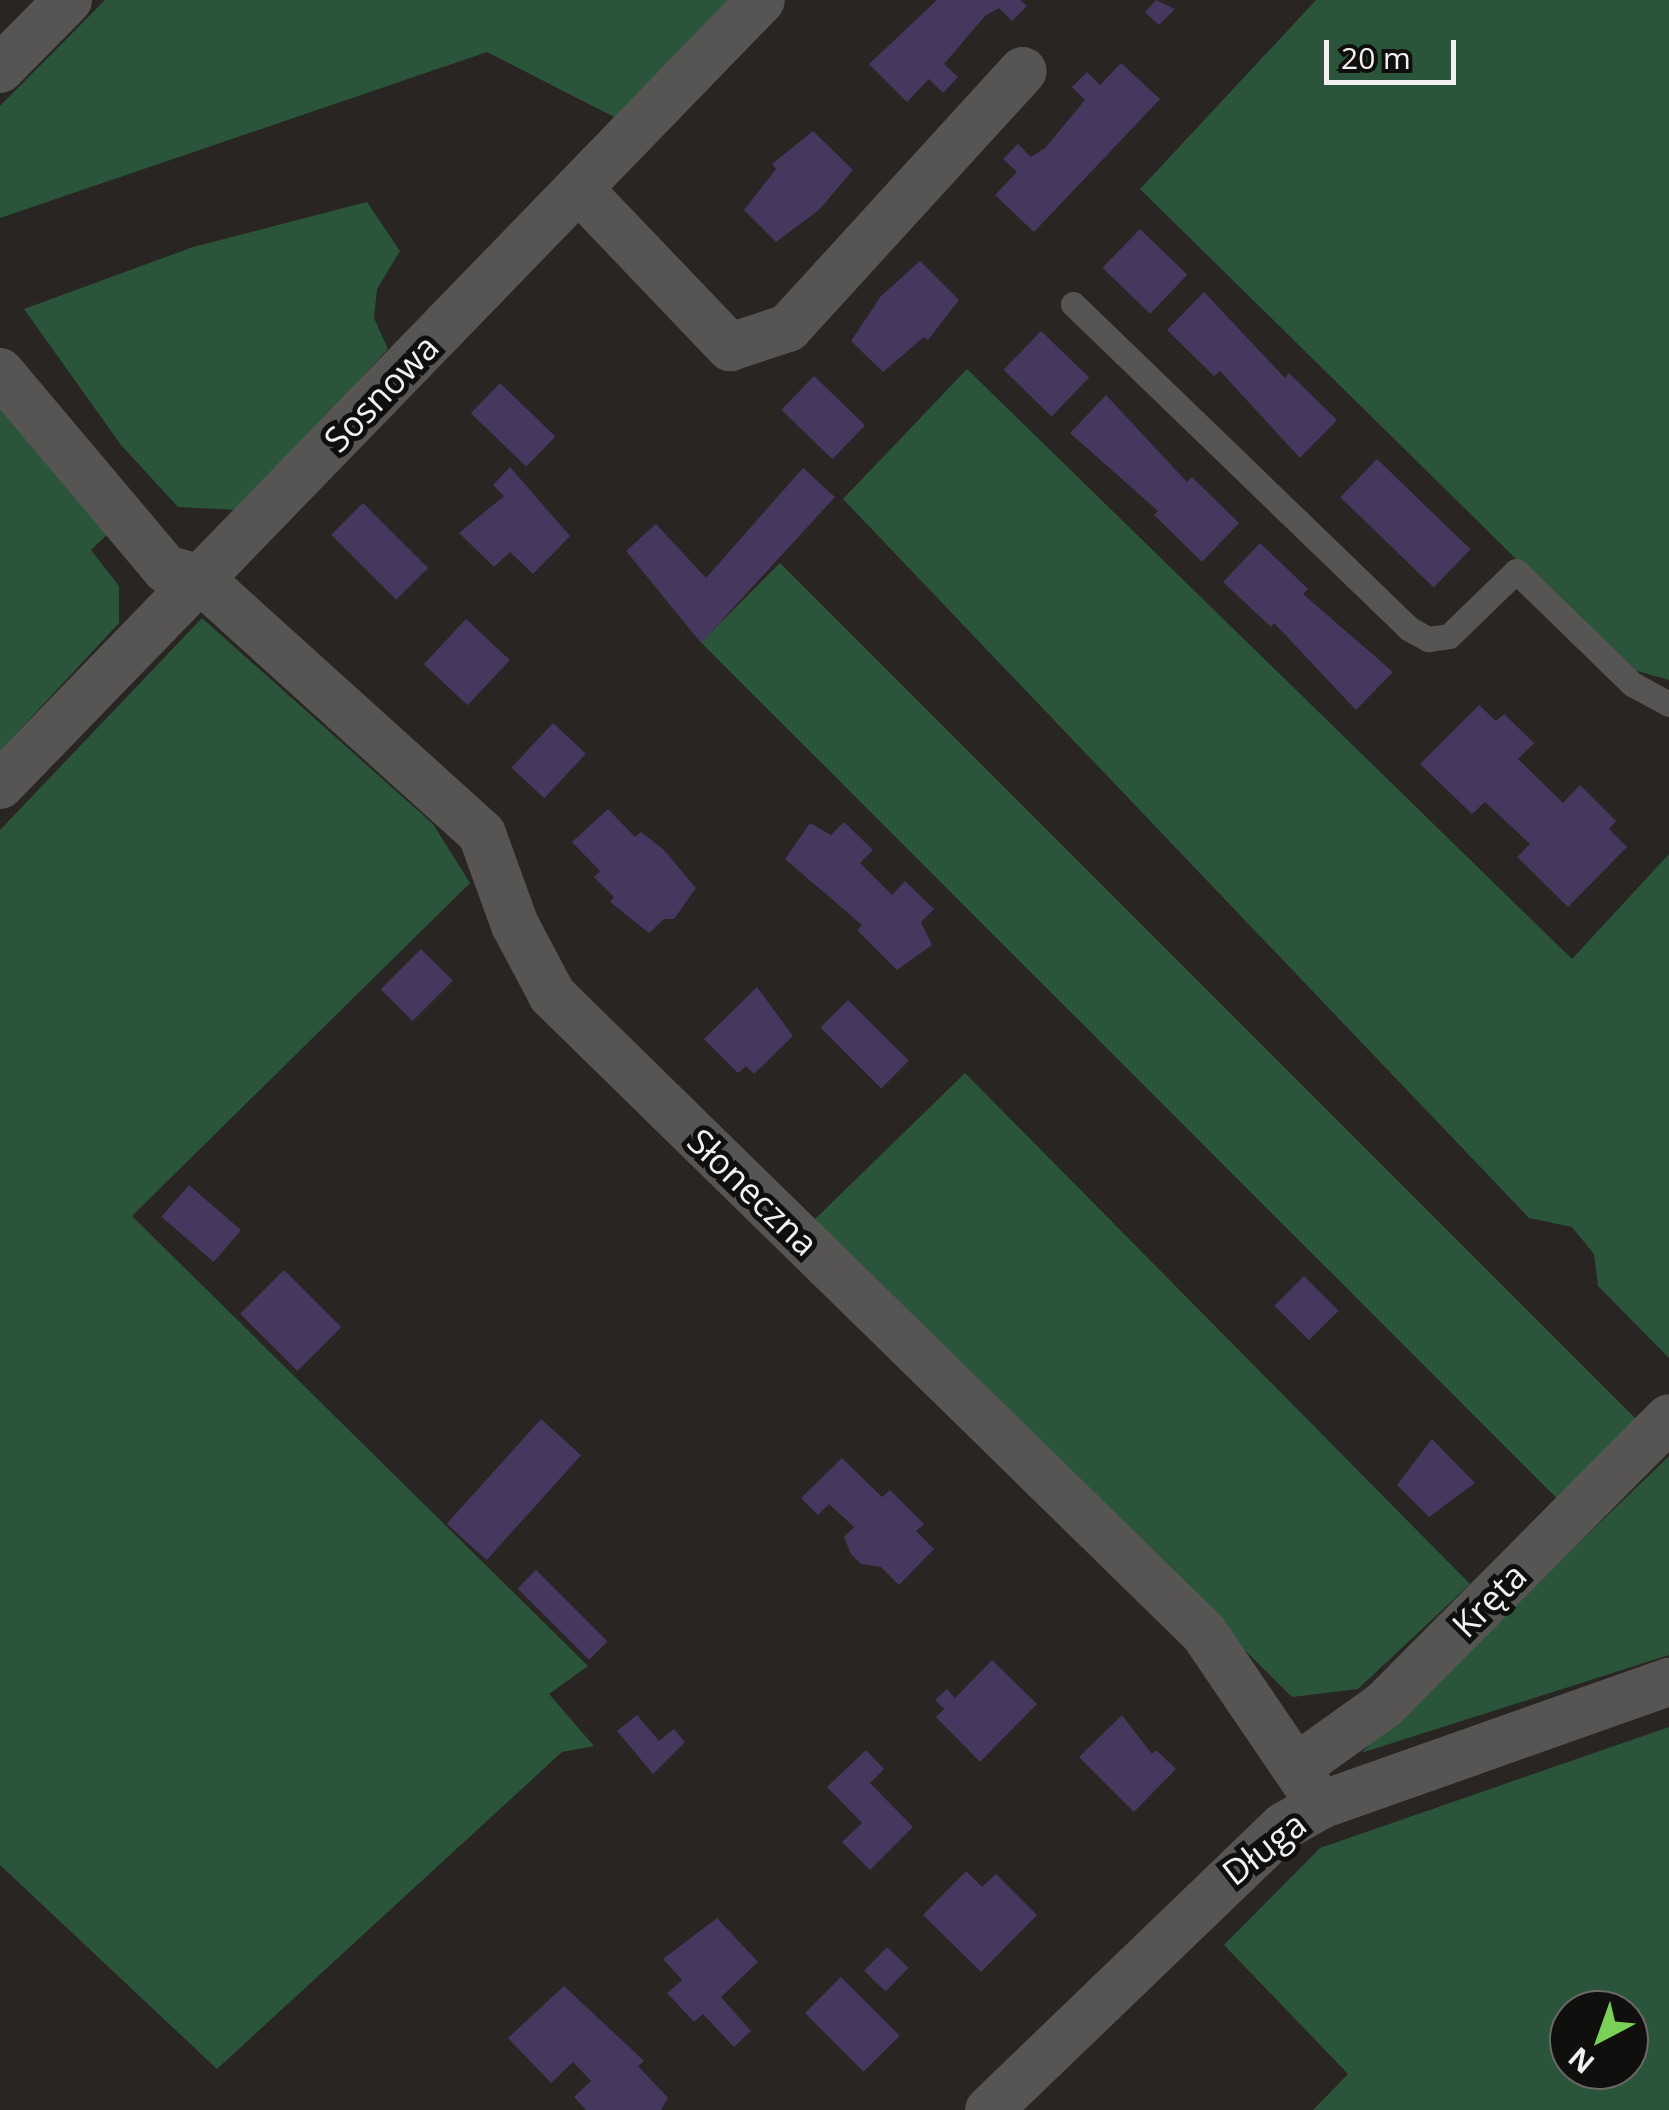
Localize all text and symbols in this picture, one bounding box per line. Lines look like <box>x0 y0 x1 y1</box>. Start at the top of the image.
scale bar <box>1329 20 1462 82</box>
text: 20 m <box>1341 37 1411 78</box>
street label: Sosnowa <box>315 326 447 460</box>
street label: Słoneczna <box>679 1120 827 1264</box>
street label: Kręta <box>1443 1554 1535 1646</box>
street label: Długa <box>1214 1802 1314 1894</box>
north arrow <box>1549 1990 1649 2090</box>
text: N <box>1560 2039 1602 2083</box>

